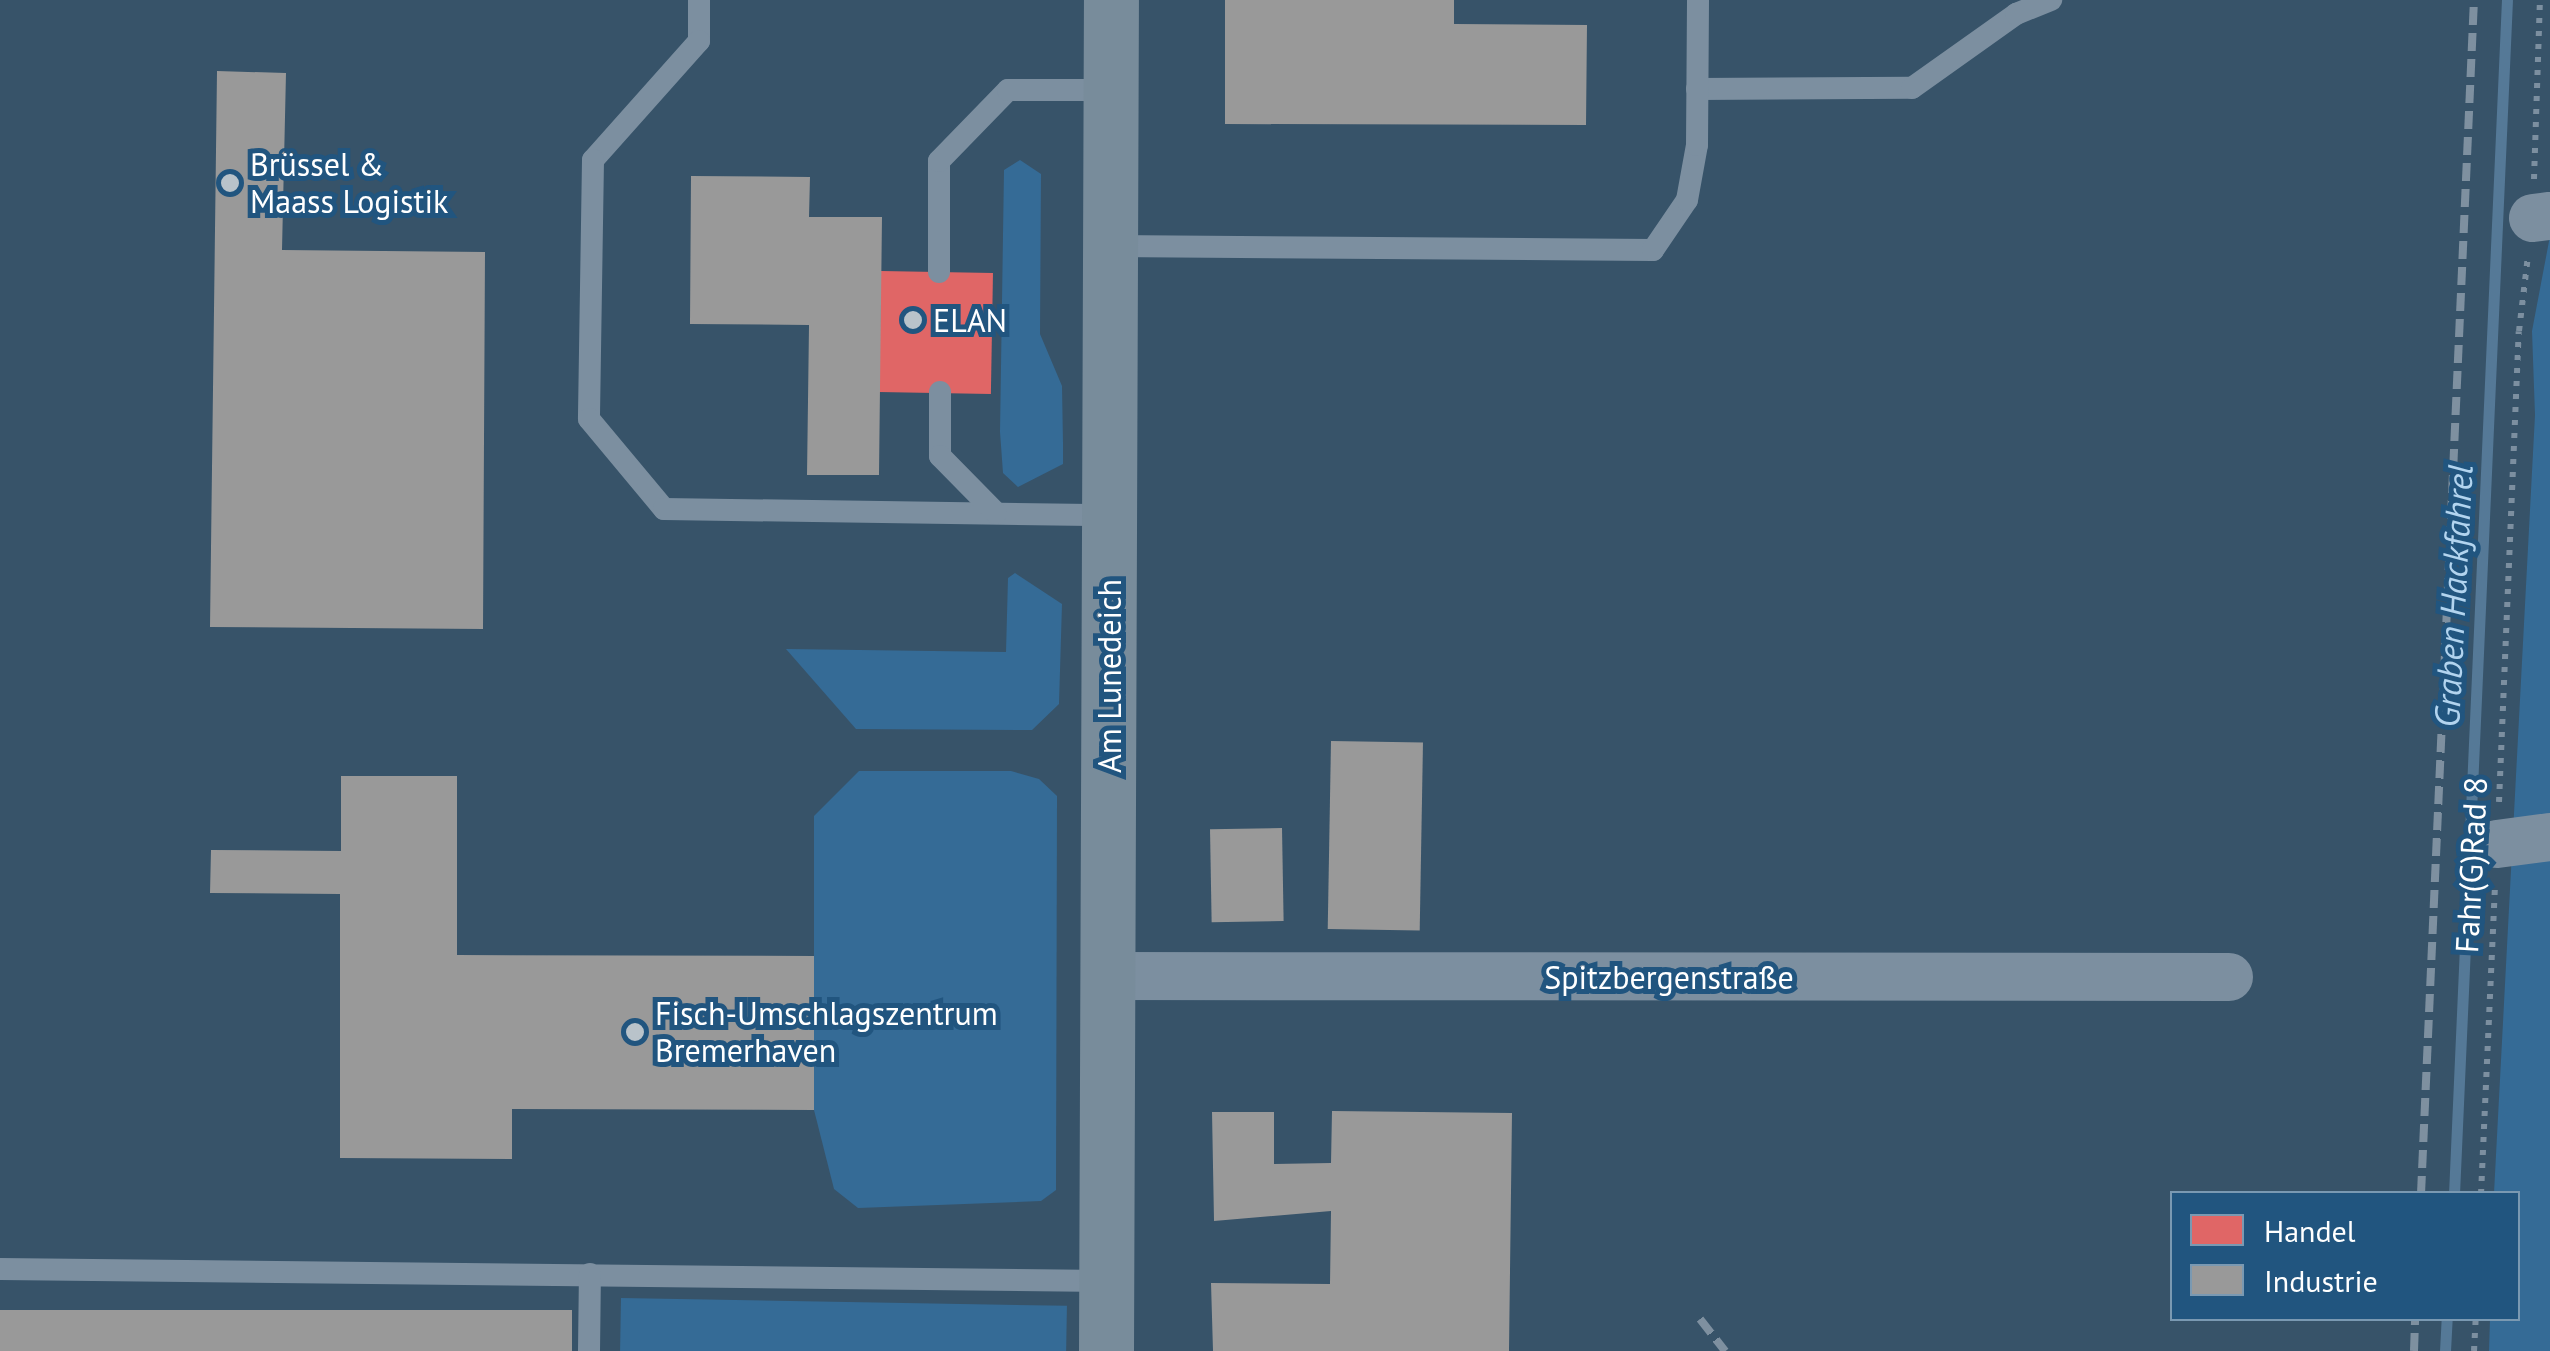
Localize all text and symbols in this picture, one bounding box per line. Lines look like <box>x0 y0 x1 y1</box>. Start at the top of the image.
place label: Brüssel & Maass Logistik <box>250 146 448 221</box>
marker: Brüssel & Maass Logistik <box>219 172 241 194</box>
place label: ELAN <box>933 301 1007 339</box>
marker: ELAN <box>902 309 924 331</box>
water label: Graben Hackfahrel <box>2425 463 2481 729</box>
street label: Am Lunedeich <box>1090 579 1128 773</box>
street label: Fahr(G)Rad 8 <box>2447 776 2495 954</box>
street label: Spitzbergenstraße <box>1544 958 1794 996</box>
place label: Fisch-Umschlagszentrum Bremerhaven <box>655 995 998 1070</box>
marker: Fisch-Umschlagszentrum Bremerhaven <box>624 1021 646 1043</box>
legend <box>2170 1191 2520 1321</box>
text: Handel <box>2264 1211 2356 1250</box>
text: Industrie <box>2264 1261 2378 1300</box>

